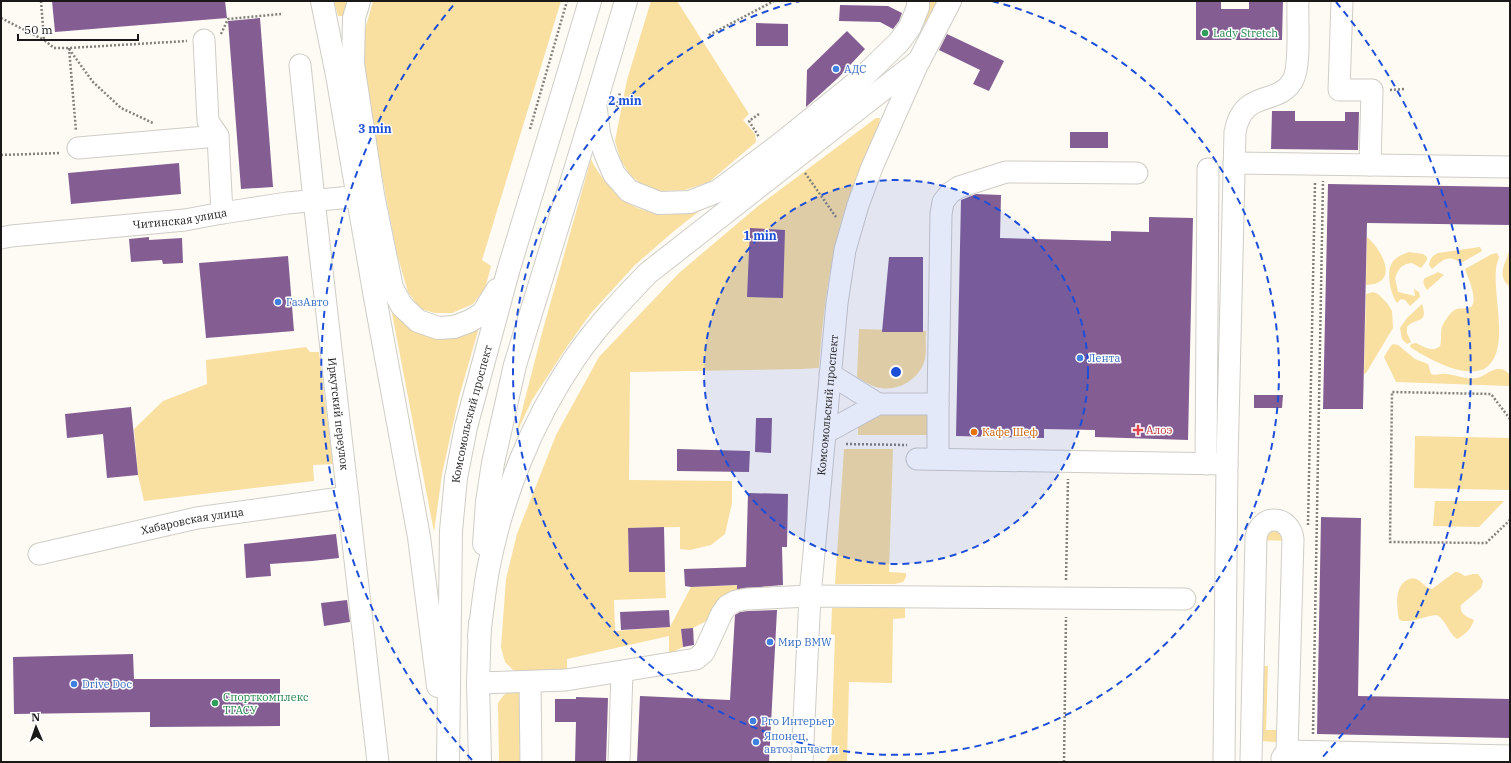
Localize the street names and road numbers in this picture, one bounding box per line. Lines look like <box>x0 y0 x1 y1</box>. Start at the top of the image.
street label: Читинская улица <box>132 205 228 232</box>
street label: Комсомольский проспект <box>814 334 841 476</box>
street label: Комсомольский проспект <box>449 343 495 484</box>
street label: Иркутский переулок <box>325 357 352 472</box>
street label: Хабаровская улица <box>140 505 245 538</box>

